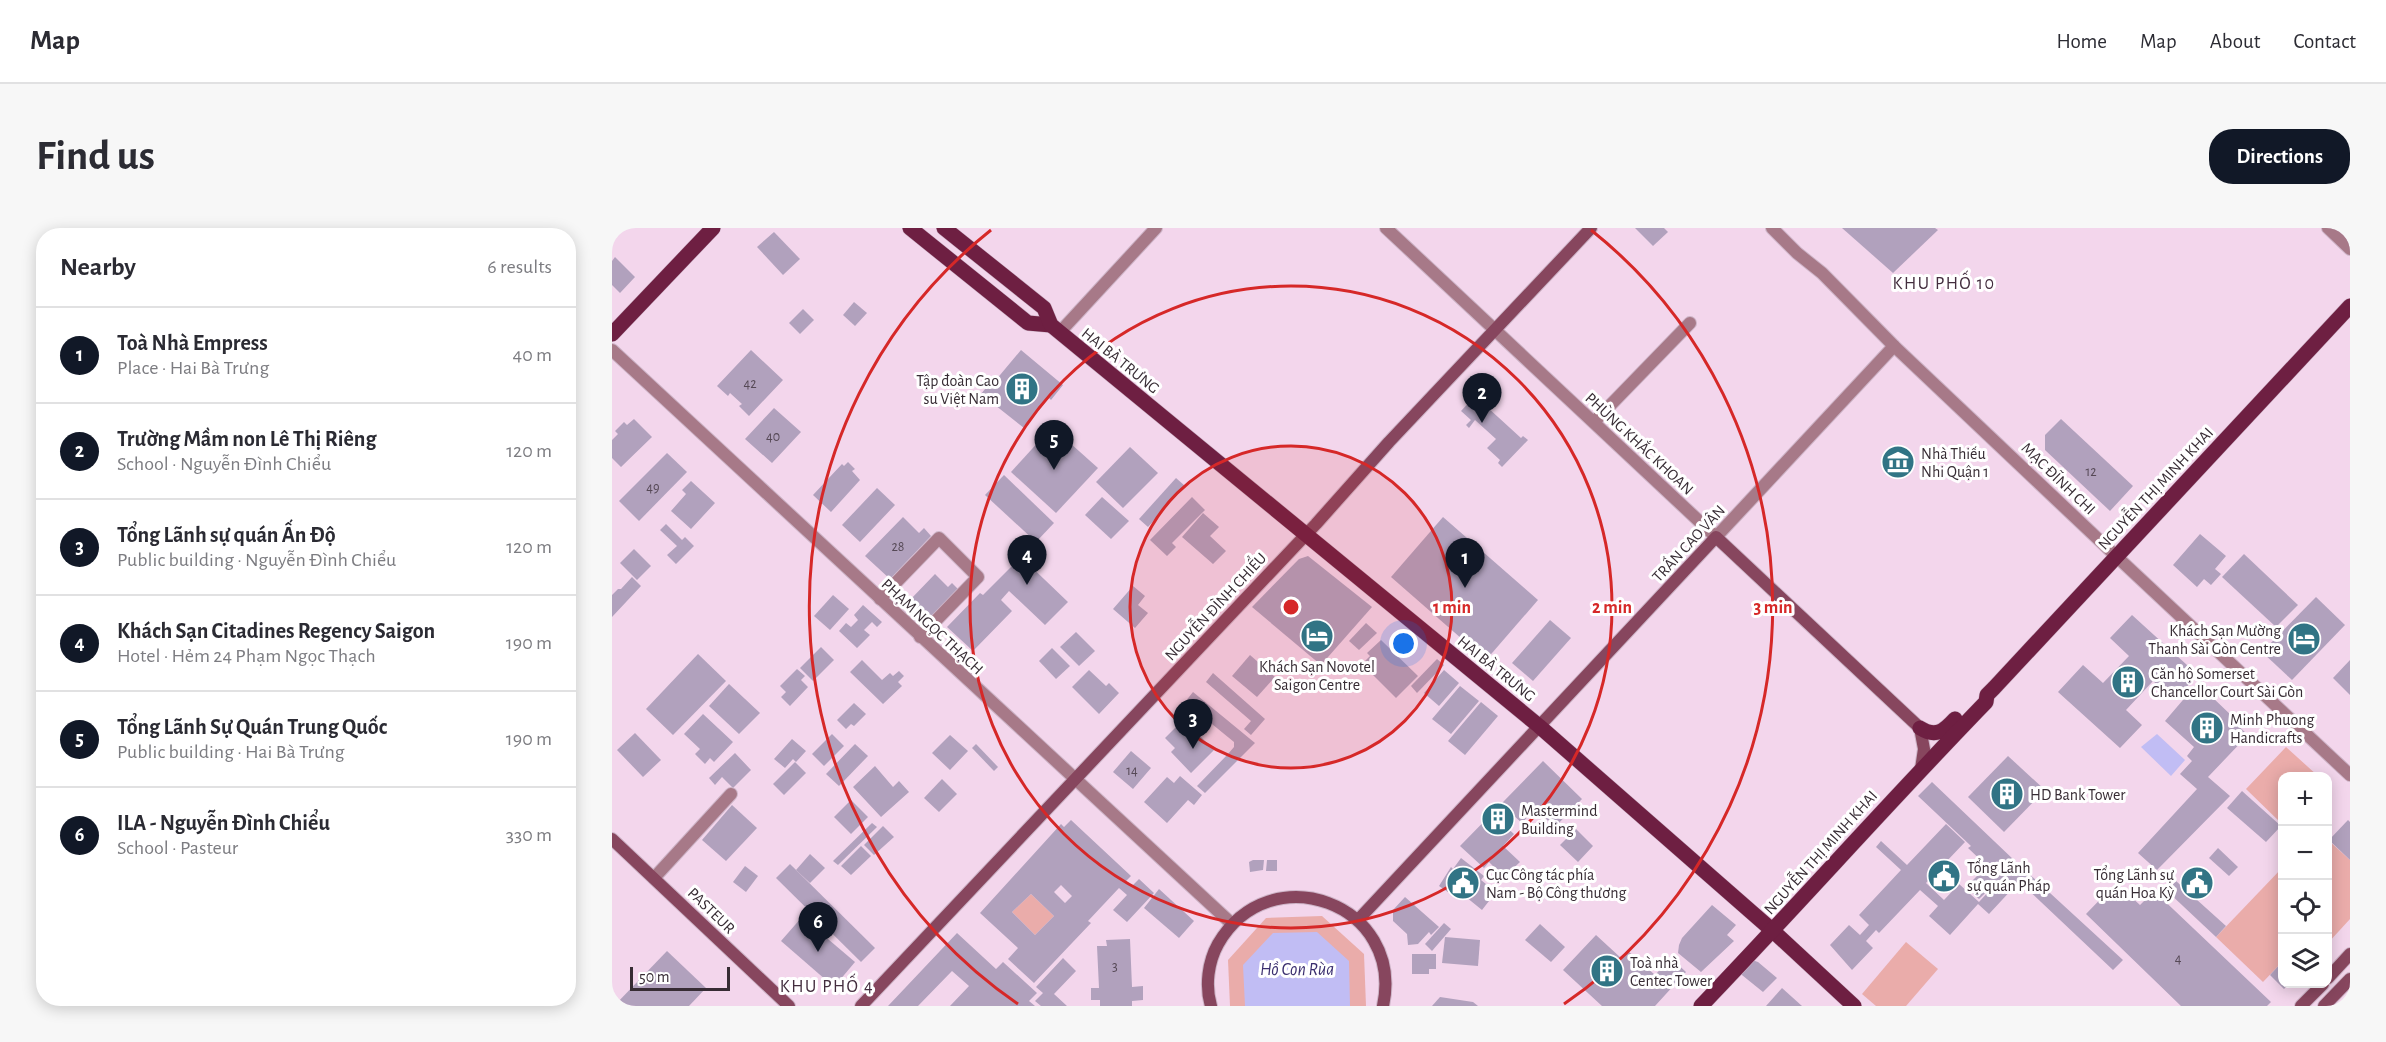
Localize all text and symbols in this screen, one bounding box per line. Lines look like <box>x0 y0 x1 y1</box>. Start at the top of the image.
text: Map <box>30 27 80 55</box>
text: Home <box>2056 31 2107 52</box>
text: Map <box>2140 31 2177 52</box>
text: About <box>2210 31 2260 52</box>
text: Contact <box>2293 31 2356 52</box>
button: Directions <box>2209 129 2350 184</box>
text: Find us <box>36 135 155 177</box>
text: Nearby <box>60 254 136 280</box>
text: 6 results <box>487 257 552 277</box>
district label: KHU PHỐ 10 <box>1893 270 1995 293</box>
street label: HAI BÀ TRƯNG <box>1079 323 1163 397</box>
text: Toà Nhà Empress <box>117 332 268 354</box>
text: 1 <box>76 345 83 365</box>
text: 40 m <box>513 345 552 365</box>
text: Place · Hai Bà Trưng <box>117 358 269 378</box>
building icon: Tập đoàn Cao su Việt Nam <box>1004 371 1040 407</box>
place label: Tập đoàn Cao su Việt Nam <box>916 373 999 407</box>
pin: 2 <box>1462 374 1502 423</box>
house number: 42 <box>743 377 757 391</box>
street label: PHÙNG KHẮC KHOAN <box>1582 387 1699 498</box>
pin: 5 <box>1034 420 1074 470</box>
street label: NGUYỄN THỊ MINH KHAI <box>2092 421 2216 553</box>
text: Trường Mầm non Lê Thị Riêng <box>117 428 376 450</box>
house number: 40 <box>766 430 780 444</box>
street label: MẠC ĐĨNH CHI <box>2018 438 2100 518</box>
text: 2 <box>75 441 84 461</box>
text: 120 m <box>506 441 552 461</box>
museum icon: Nhà Thiếu Nhi Quận 1 <box>1880 444 1916 480</box>
place label: Nhà Thiếu Nhi Quận 1 <box>1921 446 1989 481</box>
text: School · Nguyễn Đình Chiểu <box>117 454 331 474</box>
house number: 12 <box>2085 465 2097 479</box>
house number: 49 <box>646 481 660 495</box>
street label: TRẦN CAO VÂN <box>1646 499 1728 585</box>
text: Tổng Lãnh sự quán Ấn Độ <box>117 524 336 546</box>
pin: 4 <box>1008 536 1046 585</box>
text: 3 <box>75 537 84 557</box>
text: 120 m <box>506 537 552 557</box>
pin: 1 <box>1446 538 1484 588</box>
house number: 28 <box>891 540 905 554</box>
street label: NGUYỄN ĐÌNH CHIỂU <box>1158 546 1270 664</box>
text: Public building · Nguyễn Đình Chiểu <box>117 550 396 570</box>
street label: PHẠM NGỌC THẠCH <box>879 576 986 678</box>
centre of rings <box>1281 597 1301 617</box>
text: 1 min <box>1433 599 1471 617</box>
text: 2 min <box>1592 599 1632 617</box>
text: 3 min <box>1753 599 1793 617</box>
hotel icon: Khách Sạn Novotel Saigon Centre <box>1299 618 1335 654</box>
text: Khách Sạn Citadines Regency Saigon <box>117 620 435 642</box>
hotel icon: Khách Sạn Mường Thanh Sài Gòn Centre <box>2286 621 2322 657</box>
place label: Khách Sạn Mường Thanh Sài Gòn Centre <box>2148 623 2281 657</box>
your location <box>1389 629 1418 658</box>
street label: HAI BÀ TRƯNG <box>1455 631 1539 705</box>
text: 4 <box>74 633 85 653</box>
text: 190 m <box>506 633 552 653</box>
text: Hotel · Hẻm 24 Phạm Ngọc Thạch <box>117 646 376 666</box>
place label: Khách Sạn Novotel Saigon Centre <box>1259 659 1375 693</box>
building icon: Căn hộ Somerset Chancellor Court Sài Gòn <box>2110 664 2146 700</box>
place label: Căn hộ Somerset Chancellor Court Sài Gòn <box>2151 666 2303 700</box>
pin: 3 <box>1174 700 1212 749</box>
building icon: Minh Phuong Handicrafts <box>2189 710 2225 746</box>
place label: Minh Phuong Handicrafts <box>2230 712 2314 746</box>
text: Tổng Lãnh Sự Quán Trung Quốc <box>117 716 387 738</box>
text: 5 <box>75 729 84 749</box>
text: 190 m <box>506 729 552 749</box>
text: Public building · Hai Bà Trưng <box>117 742 345 762</box>
house number: 14 <box>1126 764 1138 778</box>
map controls <box>2278 772 2332 988</box>
button: + <box>2278 772 2332 826</box>
building icon: HD Bank Tower <box>1989 776 2025 812</box>
street label: NGUYỄN THỊ MINH KHAI <box>1757 784 1880 918</box>
place label: HD Bank Tower <box>2030 787 2126 803</box>
building icon: Mastermind Building <box>1480 801 1516 837</box>
place label: Mastermind Building <box>1521 803 1597 837</box>
text: ILA - Nguyễn Đình Chiểu <box>117 812 330 834</box>
text: 6 <box>75 825 84 845</box>
text: 330 m <box>506 825 552 845</box>
button: − <box>2278 826 2332 880</box>
text: School · Pasteur <box>117 838 238 858</box>
public building icon: Tổng Lãnh sự quán Pháp <box>1926 858 1962 894</box>
place label: Tổng Lãnh sự quán Pháp <box>1967 858 2051 894</box>
public building icon: Cục Công tác phía Nam - Bộ Công thương <box>1445 865 1481 901</box>
place label: Tổng Lãnh sự quán Hoa Kỳ <box>2094 865 2175 902</box>
public building icon: Tổng Lãnh sự quán Hoa Kỳ <box>2179 865 2215 901</box>
place label: Cục Công tác phía Nam - Bộ Công thương <box>1486 867 1627 901</box>
button: locate <box>2278 880 2332 934</box>
street label: PASTEUR <box>685 885 738 937</box>
pin: 6 <box>798 902 838 952</box>
button: layers <box>2278 934 2332 988</box>
house number: 4 <box>2175 952 2182 966</box>
building icon: Toà nhà Centec Tower <box>1589 953 1625 989</box>
place label: Toà nhà Centec Tower <box>1630 955 1713 989</box>
house number: 3 <box>1112 960 1118 974</box>
water label: Hồ Con Rùa <box>1260 960 1334 979</box>
scale bar <box>630 964 730 992</box>
text: 50 m <box>639 969 670 985</box>
district label: KHU PHỐ 4 <box>780 973 874 996</box>

